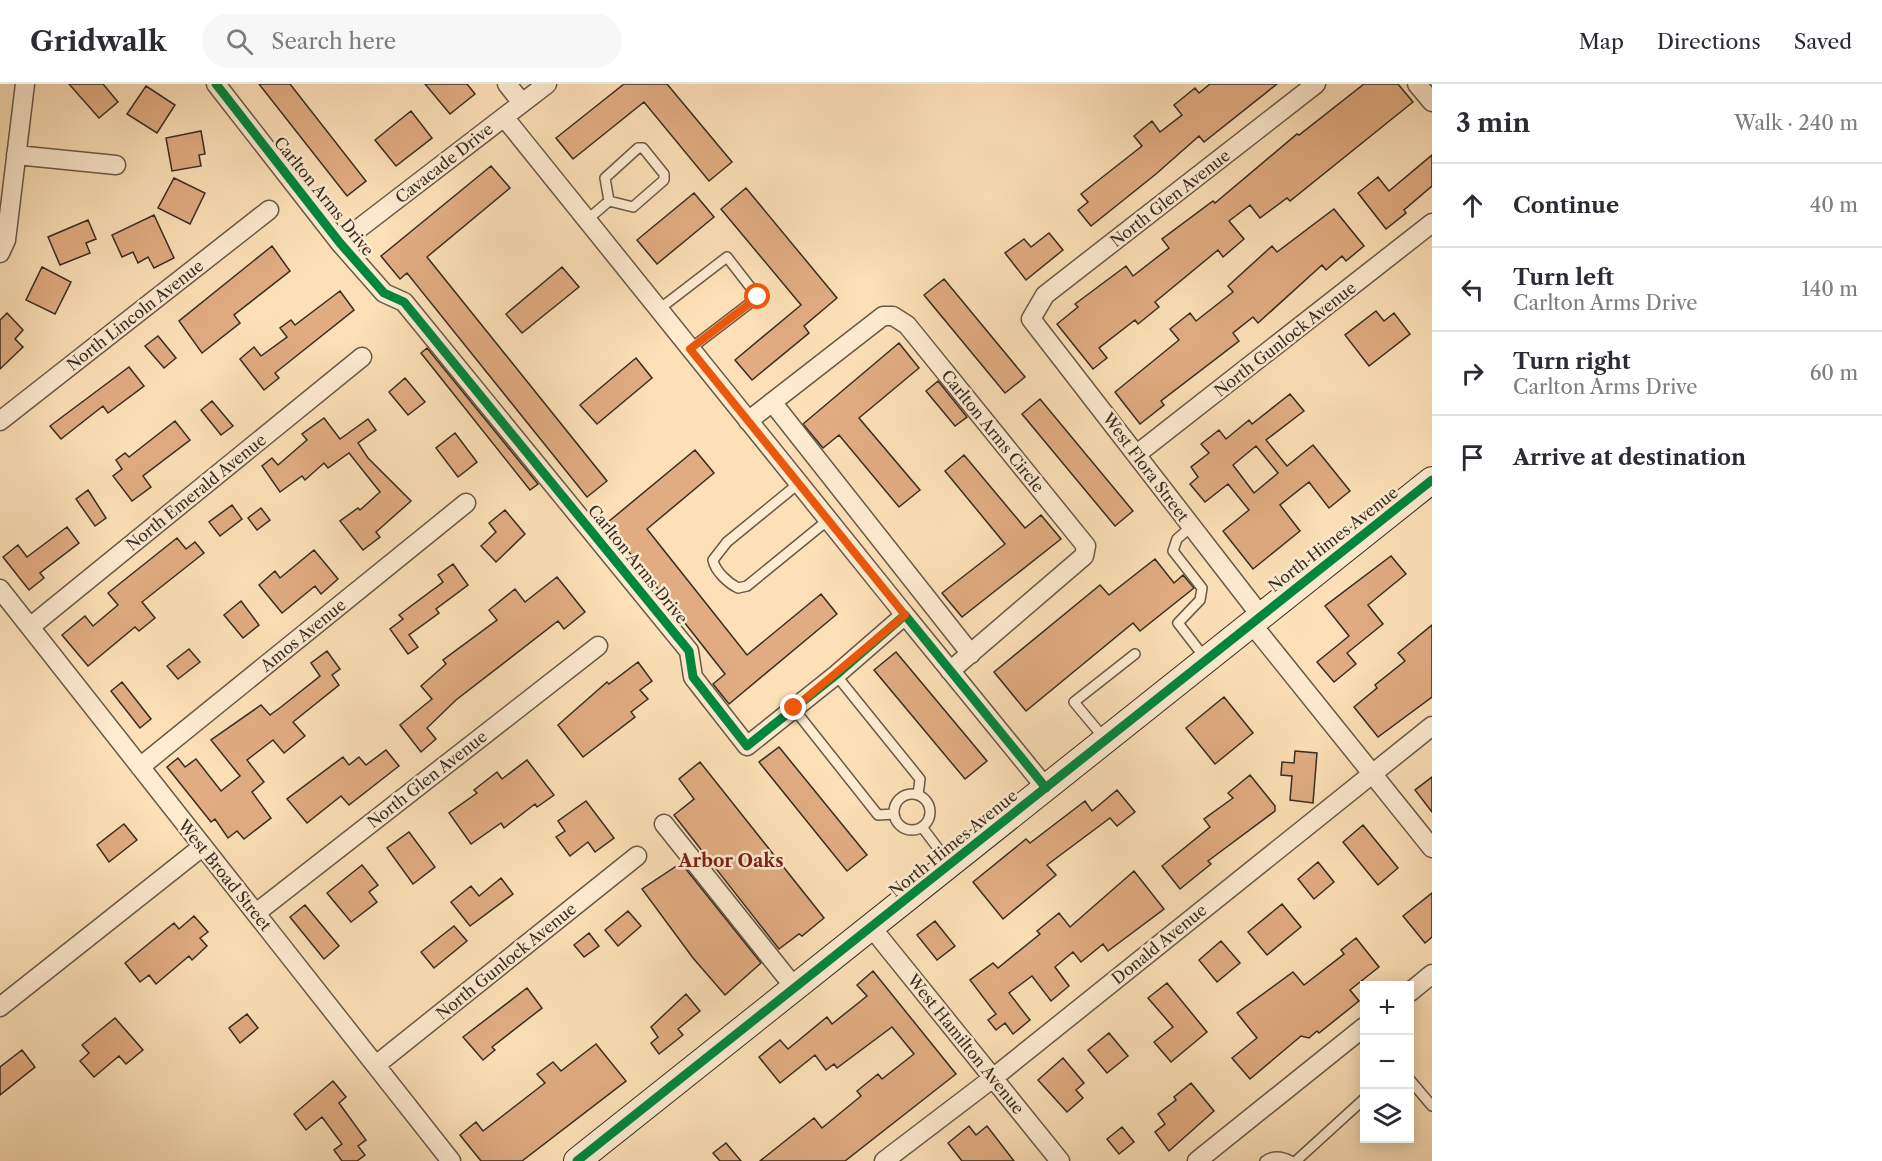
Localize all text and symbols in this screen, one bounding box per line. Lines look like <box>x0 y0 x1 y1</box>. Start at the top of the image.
search box <box>202 14 622 68</box>
text: Gridwalk <box>30 24 166 58</box>
icon: search <box>223 25 256 58</box>
text: Search here <box>271 28 396 55</box>
text: Map <box>1579 29 1624 54</box>
text: Directions <box>1657 29 1761 54</box>
text: Saved <box>1794 29 1852 54</box>
text: 3 min <box>1456 107 1530 139</box>
text: Walk · 240 m <box>1734 111 1858 135</box>
street label: Cavacade Drive <box>391 119 497 207</box>
street label: Carlton Arms Drive <box>270 132 378 260</box>
street label: North Glen Avenue <box>1106 145 1234 251</box>
icon: ahead <box>1456 189 1489 222</box>
text: Continue <box>1513 192 1619 219</box>
text: 40 m <box>1810 193 1858 217</box>
street label: North Lincoln Avenue <box>63 255 207 375</box>
text: Turn left <box>1513 264 1614 291</box>
icon: left <box>1456 273 1489 306</box>
street label: North Gunlock Avenue <box>1210 277 1360 401</box>
text: 140 m <box>1801 277 1858 301</box>
route start <box>744 283 770 309</box>
text: Carlton Arms Drive <box>1513 291 1698 315</box>
text: Turn right <box>1513 348 1631 375</box>
icon: right <box>1456 357 1489 390</box>
text: 60 m <box>1810 361 1858 385</box>
street label: Carlton Arms Circle <box>937 366 1049 496</box>
text: Carlton Arms Drive <box>1513 375 1698 399</box>
street label: West Flora Street <box>1098 408 1194 526</box>
street label: North Emerald Avenue <box>122 429 270 555</box>
icon: arrive <box>1456 441 1489 474</box>
text: Arrive at destination <box>1513 444 1746 471</box>
street label: North Himes Avenue <box>1264 482 1402 596</box>
street label: Carlton Arms Drive <box>584 500 692 628</box>
street label: Amos Avenue <box>256 594 350 676</box>
route end <box>780 694 806 720</box>
street label: North Glen Avenue <box>363 726 491 832</box>
street label: North Himes Avenue <box>885 785 1021 901</box>
street label: West Broad Street <box>173 815 276 935</box>
district label: Arbor Oaks <box>678 850 784 872</box>
street label: North Gunlock Avenue <box>432 898 580 1024</box>
street label: Donald Avenue <box>1108 900 1210 988</box>
street label: West Hamilton Avenue <box>903 969 1029 1118</box>
map controls <box>1360 981 1414 1143</box>
button: + <box>1360 981 1414 1035</box>
button: − <box>1360 1035 1414 1089</box>
button: layers <box>1360 1089 1414 1143</box>

